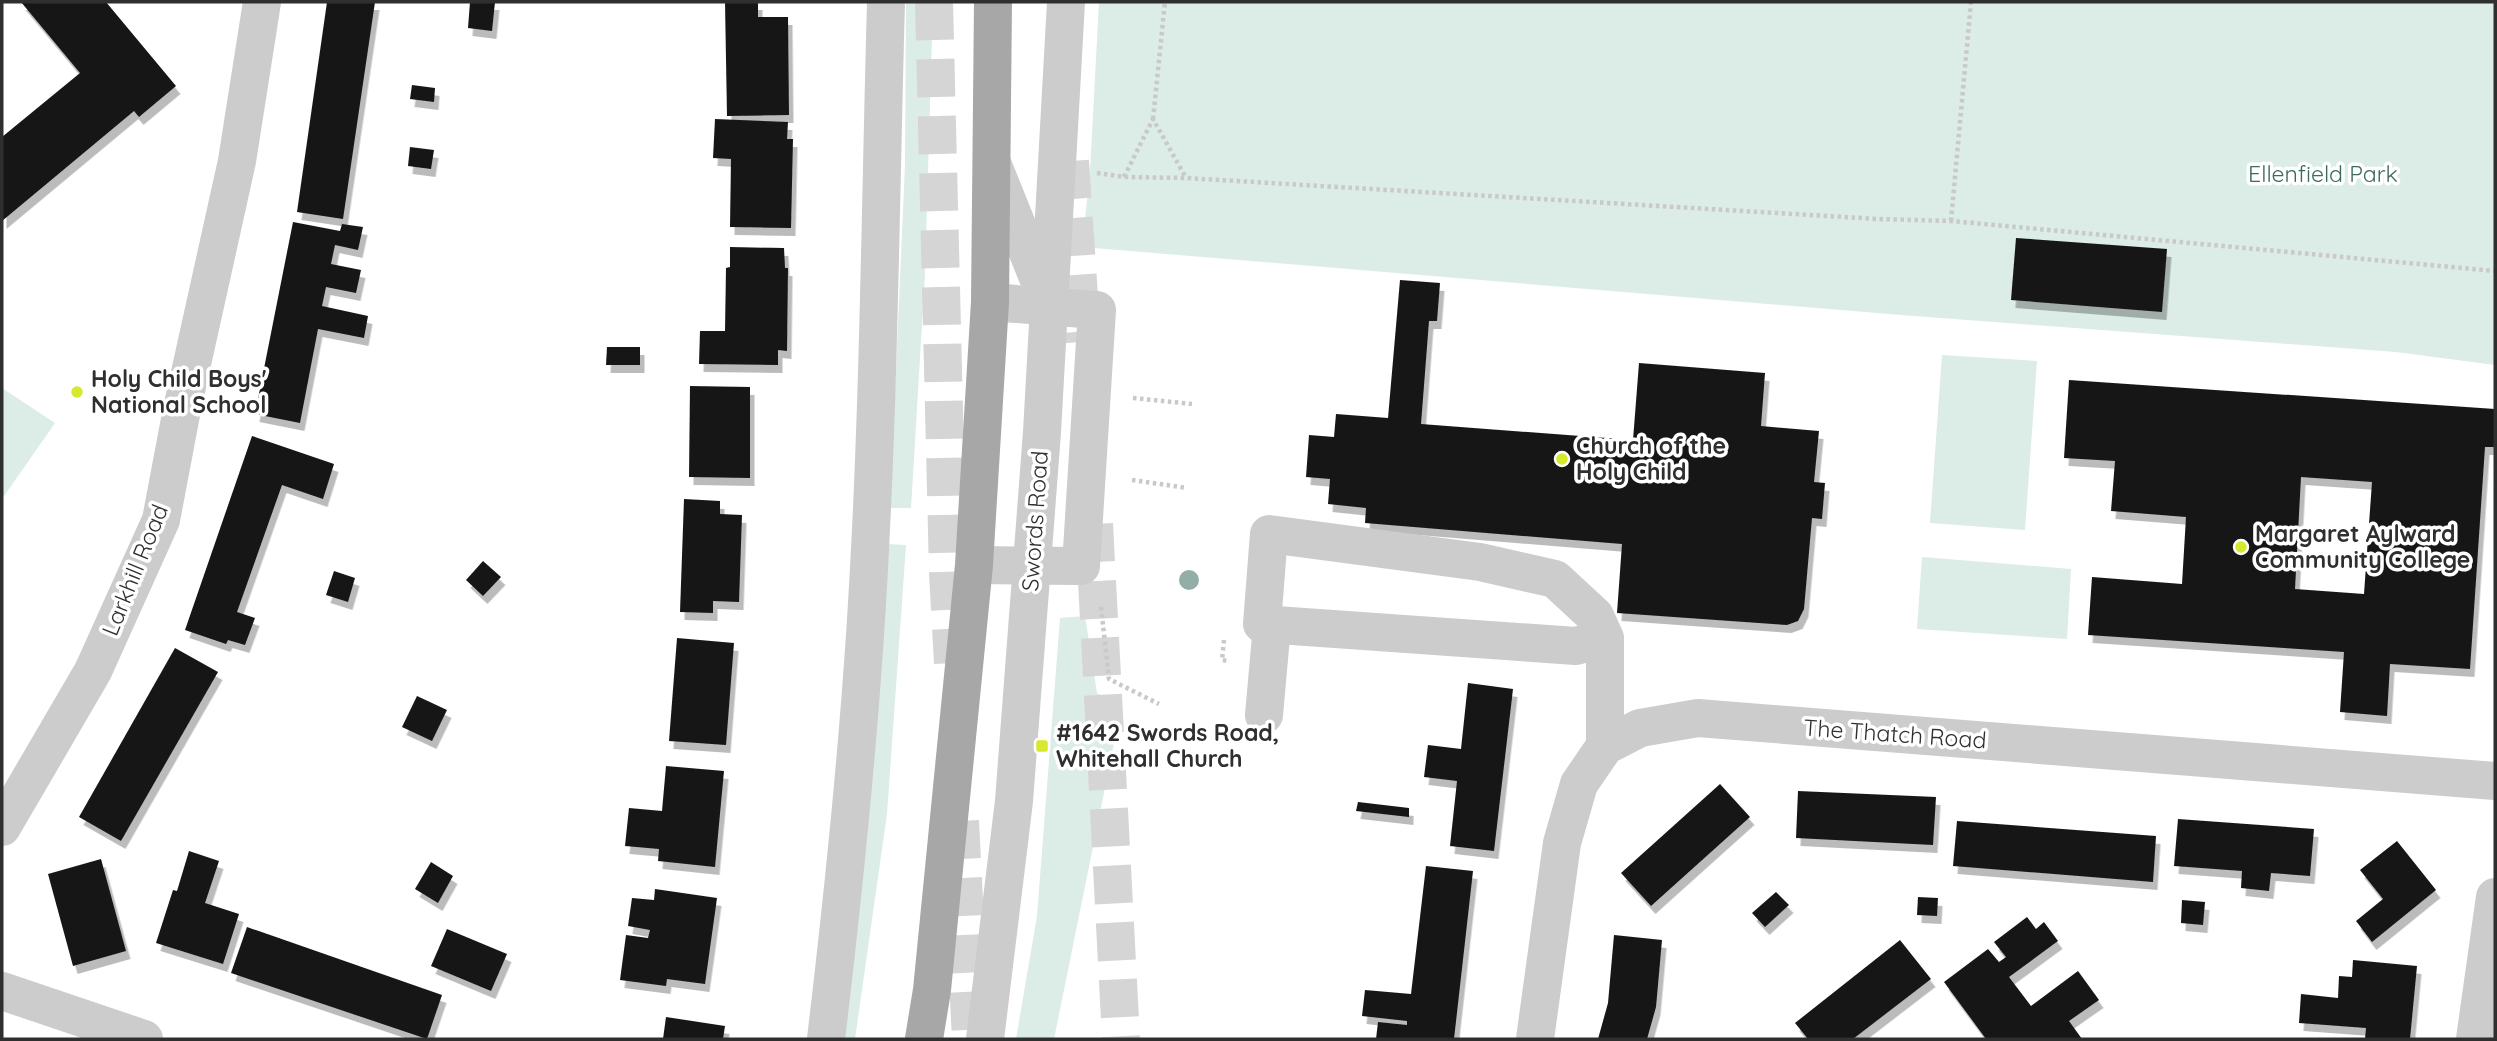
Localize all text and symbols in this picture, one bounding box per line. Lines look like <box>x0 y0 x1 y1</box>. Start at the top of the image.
park label: Ellenfield Park <box>2248 159 2398 188</box>
place label: Holy Child Boys' National School <box>91 364 267 419</box>
marker: Holy Child Boys' National School <box>69 384 85 400</box>
place label: Church of the Holy Child <box>1576 431 1726 486</box>
street label: Swords Road <box>1015 450 1054 592</box>
marker: Church of the Holy Child <box>1554 451 1570 467</box>
street label: Larkhill Road <box>95 500 174 640</box>
place label: Margaret Aylward Community College <box>2255 519 2470 574</box>
marker: Margaret Aylward Community College <box>2233 539 2249 555</box>
street label: The Thatch Road <box>1803 713 1987 754</box>
place label: #1642 Swords Road, Whitehall Church <box>1056 718 1279 773</box>
marker: #1642 Swords Road, Whitehall Church <box>1034 738 1050 754</box>

